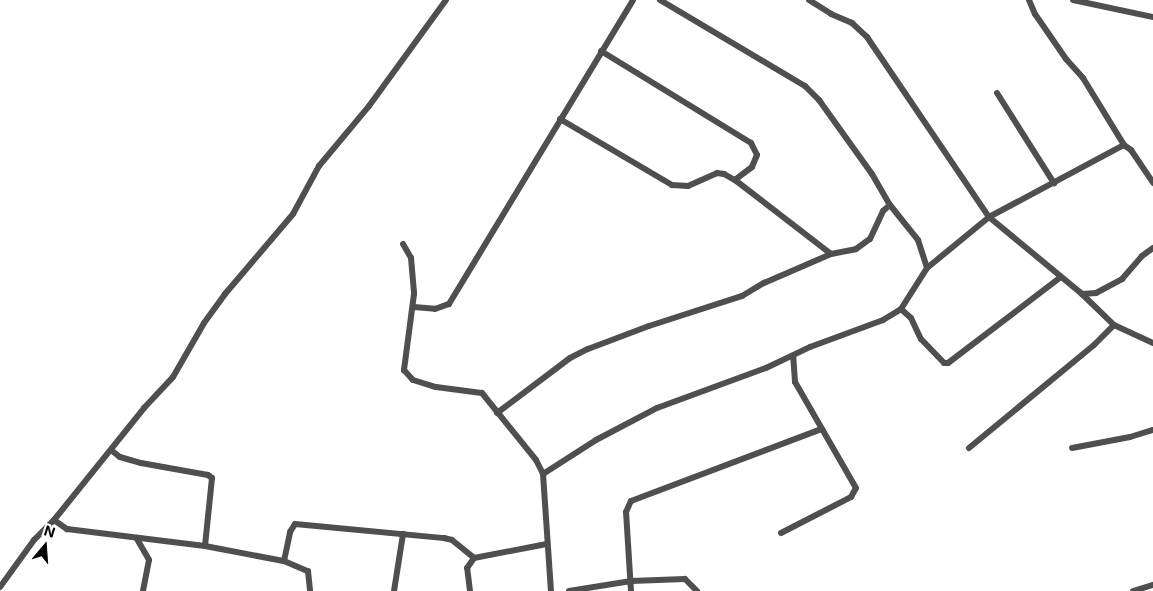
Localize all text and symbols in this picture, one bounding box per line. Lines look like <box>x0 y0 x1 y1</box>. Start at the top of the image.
north arrow <box>20 521 70 571</box>
text: N <box>42 522 57 541</box>

